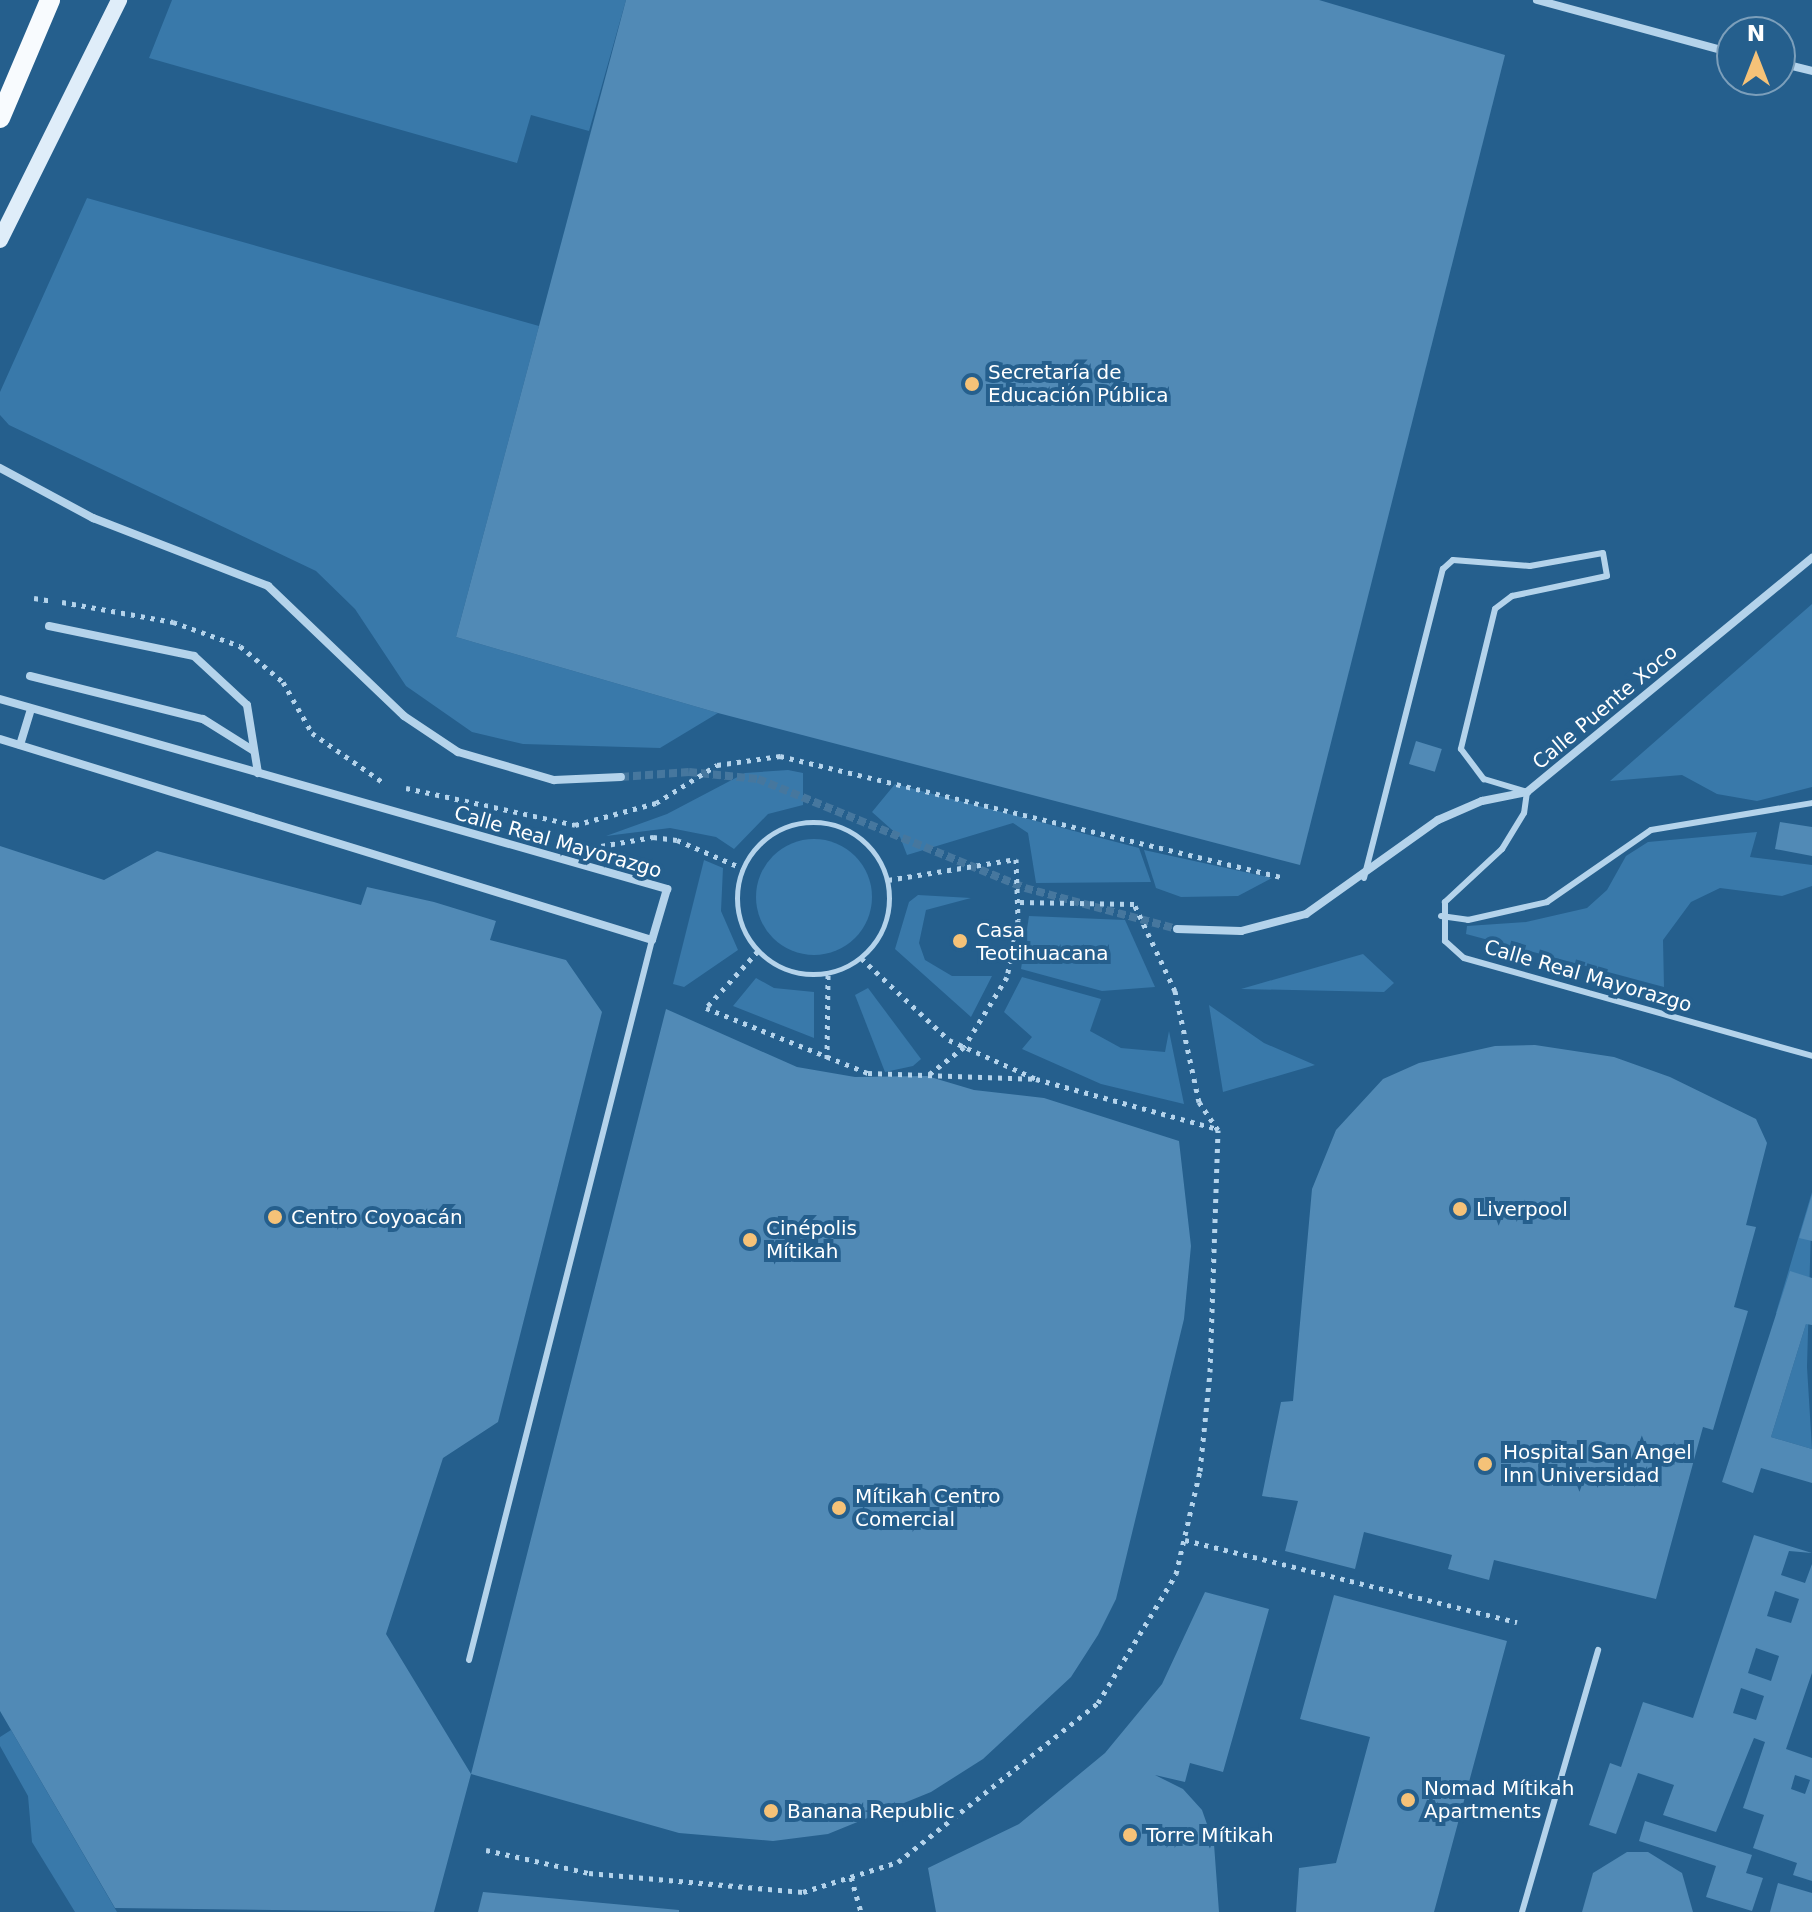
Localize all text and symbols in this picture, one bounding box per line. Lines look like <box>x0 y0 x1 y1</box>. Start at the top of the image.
north arrow <box>1716 16 1796 96</box>
text: N <box>1747 21 1765 46</box>
place label: Secretaría de Educación Pública <box>988 360 1169 407</box>
marker: Secretaría de Educación Pública <box>963 375 981 393</box>
street label: Calle Puente Xoco <box>1528 640 1682 774</box>
street label: Calle Real Mayorazgo <box>451 801 665 883</box>
place label: Casa Teotihuacana <box>976 918 1109 965</box>
marker: Casa Teotihuacana <box>951 932 969 950</box>
street label: Calle Real Mayorazgo <box>1481 935 1695 1017</box>
place label: Liverpool <box>1476 1197 1568 1221</box>
marker: Liverpool <box>1451 1200 1469 1218</box>
place label: Centro Coyoacán <box>291 1205 463 1229</box>
marker: Centro Coyoacán <box>266 1208 284 1226</box>
place label: Cinépolis Mítikah <box>766 1216 857 1263</box>
marker: Cinépolis Mítikah <box>741 1231 759 1249</box>
place label: Hospital San Angel Inn Universidad <box>1503 1440 1692 1487</box>
marker: Hospital San Angel Inn Universidad <box>1474 1453 1496 1475</box>
place label: Mítikah Centro Comercial <box>855 1484 1001 1531</box>
marker: Mítikah Centro Comercial <box>830 1499 848 1517</box>
place label: Nomad Mítikah Apartments <box>1424 1776 1574 1823</box>
marker: Nomad Mítikah Apartments <box>1399 1791 1417 1809</box>
place label: Banana Republic <box>787 1799 955 1823</box>
marker: Banana Republic <box>762 1802 780 1820</box>
place label: Torre Mítikah <box>1146 1823 1274 1847</box>
marker: Torre Mítikah <box>1121 1826 1139 1844</box>

